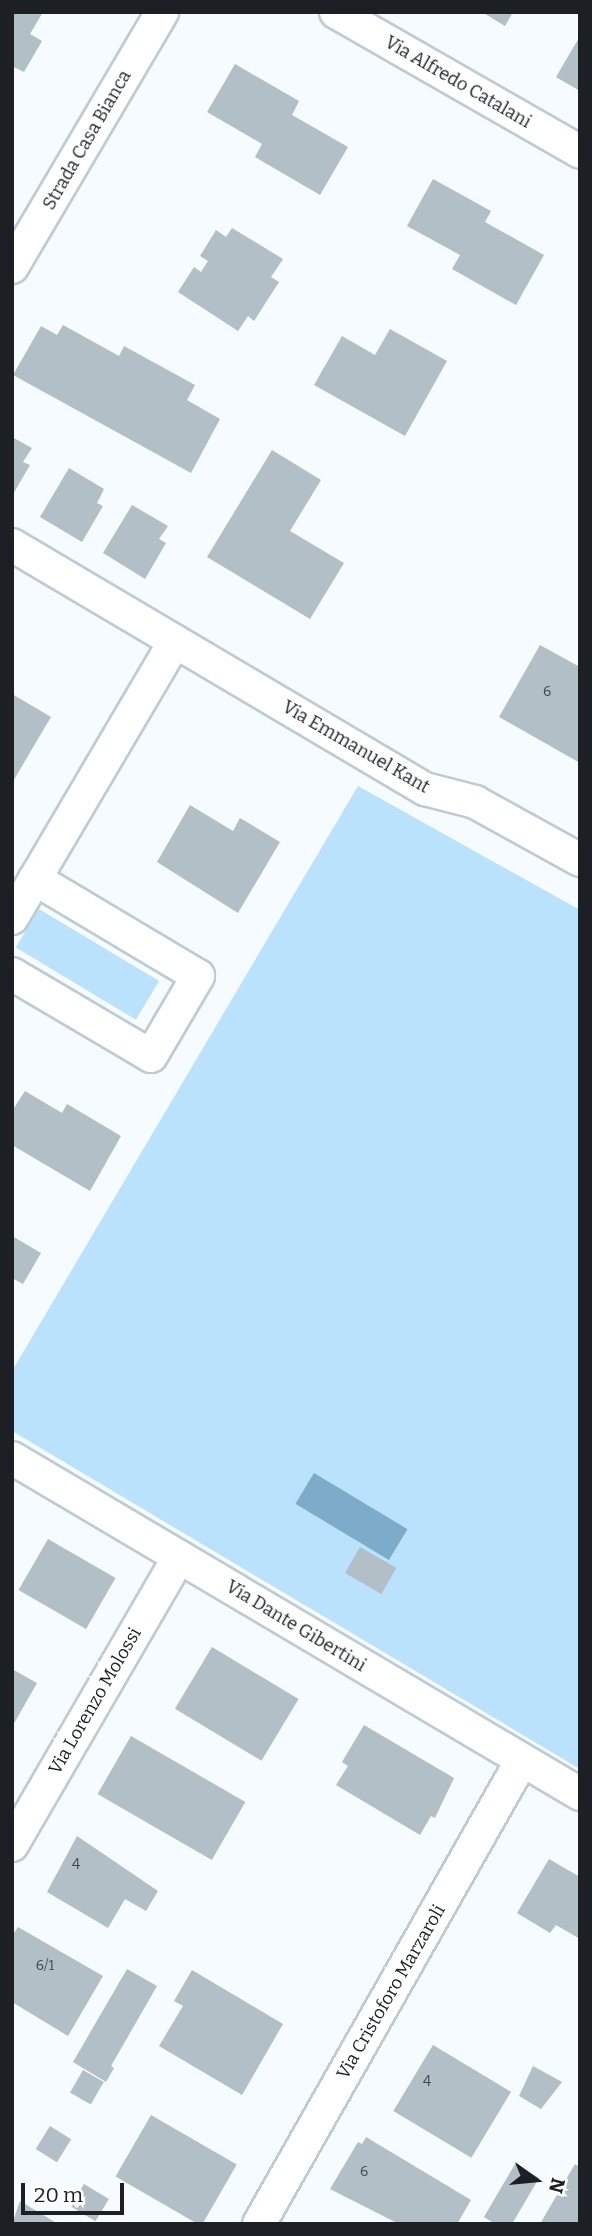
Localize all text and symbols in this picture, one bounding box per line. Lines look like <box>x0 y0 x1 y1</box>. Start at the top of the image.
street label: Via Alfredo Catalani <box>381 31 535 133</box>
street label: Strada Casa Bianca <box>38 66 136 214</box>
house number: 6 <box>543 684 551 700</box>
street label: Via Emmanuel Kant <box>279 696 433 798</box>
street label: Via Dante Gibertini <box>222 1576 370 1676</box>
street label: Via Lorenzo Molossi <box>44 1624 146 1778</box>
house number: 4 <box>72 1857 80 1873</box>
street label: Via Cristoforo Marzaroli <box>332 1901 450 2083</box>
house number: 6/1 <box>36 1958 54 1974</box>
house number: 4 <box>423 2074 431 2090</box>
north arrow <box>501 2145 571 2215</box>
house number: 6 <box>360 2164 368 2180</box>
scale bar <box>24 2170 128 2214</box>
text: N <box>544 2175 570 2196</box>
text: 20 m <box>34 2182 83 2208</box>

